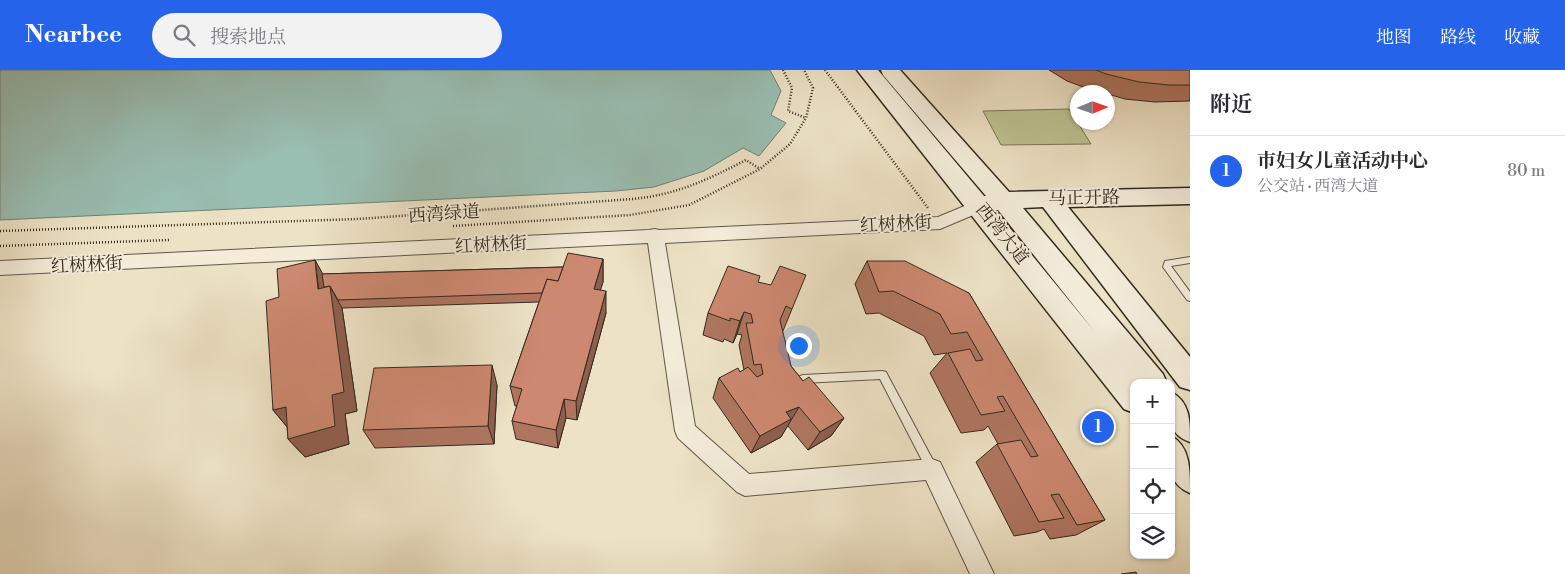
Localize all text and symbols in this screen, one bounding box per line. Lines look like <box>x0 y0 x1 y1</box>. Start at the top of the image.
search box <box>152 13 502 58</box>
text: Nearbee <box>25 20 122 50</box>
icon: search <box>170 21 198 49</box>
text: 搜索地点 <box>210 25 286 49</box>
text: 地图 <box>1376 26 1412 49</box>
text: 路线 <box>1440 26 1476 49</box>
text: 收藏 <box>1504 26 1540 49</box>
north arrow <box>1070 85 1115 130</box>
text: 附近 <box>1210 92 1252 118</box>
text: 巿妇女儿童活动中心 <box>1257 149 1428 173</box>
text: 1 <box>1222 161 1230 181</box>
text: 80 m <box>1507 161 1545 181</box>
text: 公交站 · 西湾大道 <box>1257 176 1378 196</box>
street label: 马正开路 <box>1048 186 1120 210</box>
street label: 西湾大道 <box>970 199 1034 269</box>
street label: 西湾绿道 <box>407 200 481 228</box>
street label: 红树林街 <box>859 211 933 237</box>
street label: 红树林街 <box>454 232 528 258</box>
street label: 红树林街 <box>50 252 124 278</box>
your location <box>786 333 812 359</box>
map controls <box>1130 379 1175 559</box>
button: + <box>1130 379 1175 424</box>
pin: 1 <box>1082 408 1114 446</box>
button: − <box>1130 424 1175 469</box>
button: locate <box>1130 469 1175 514</box>
button: layers <box>1130 514 1175 559</box>

